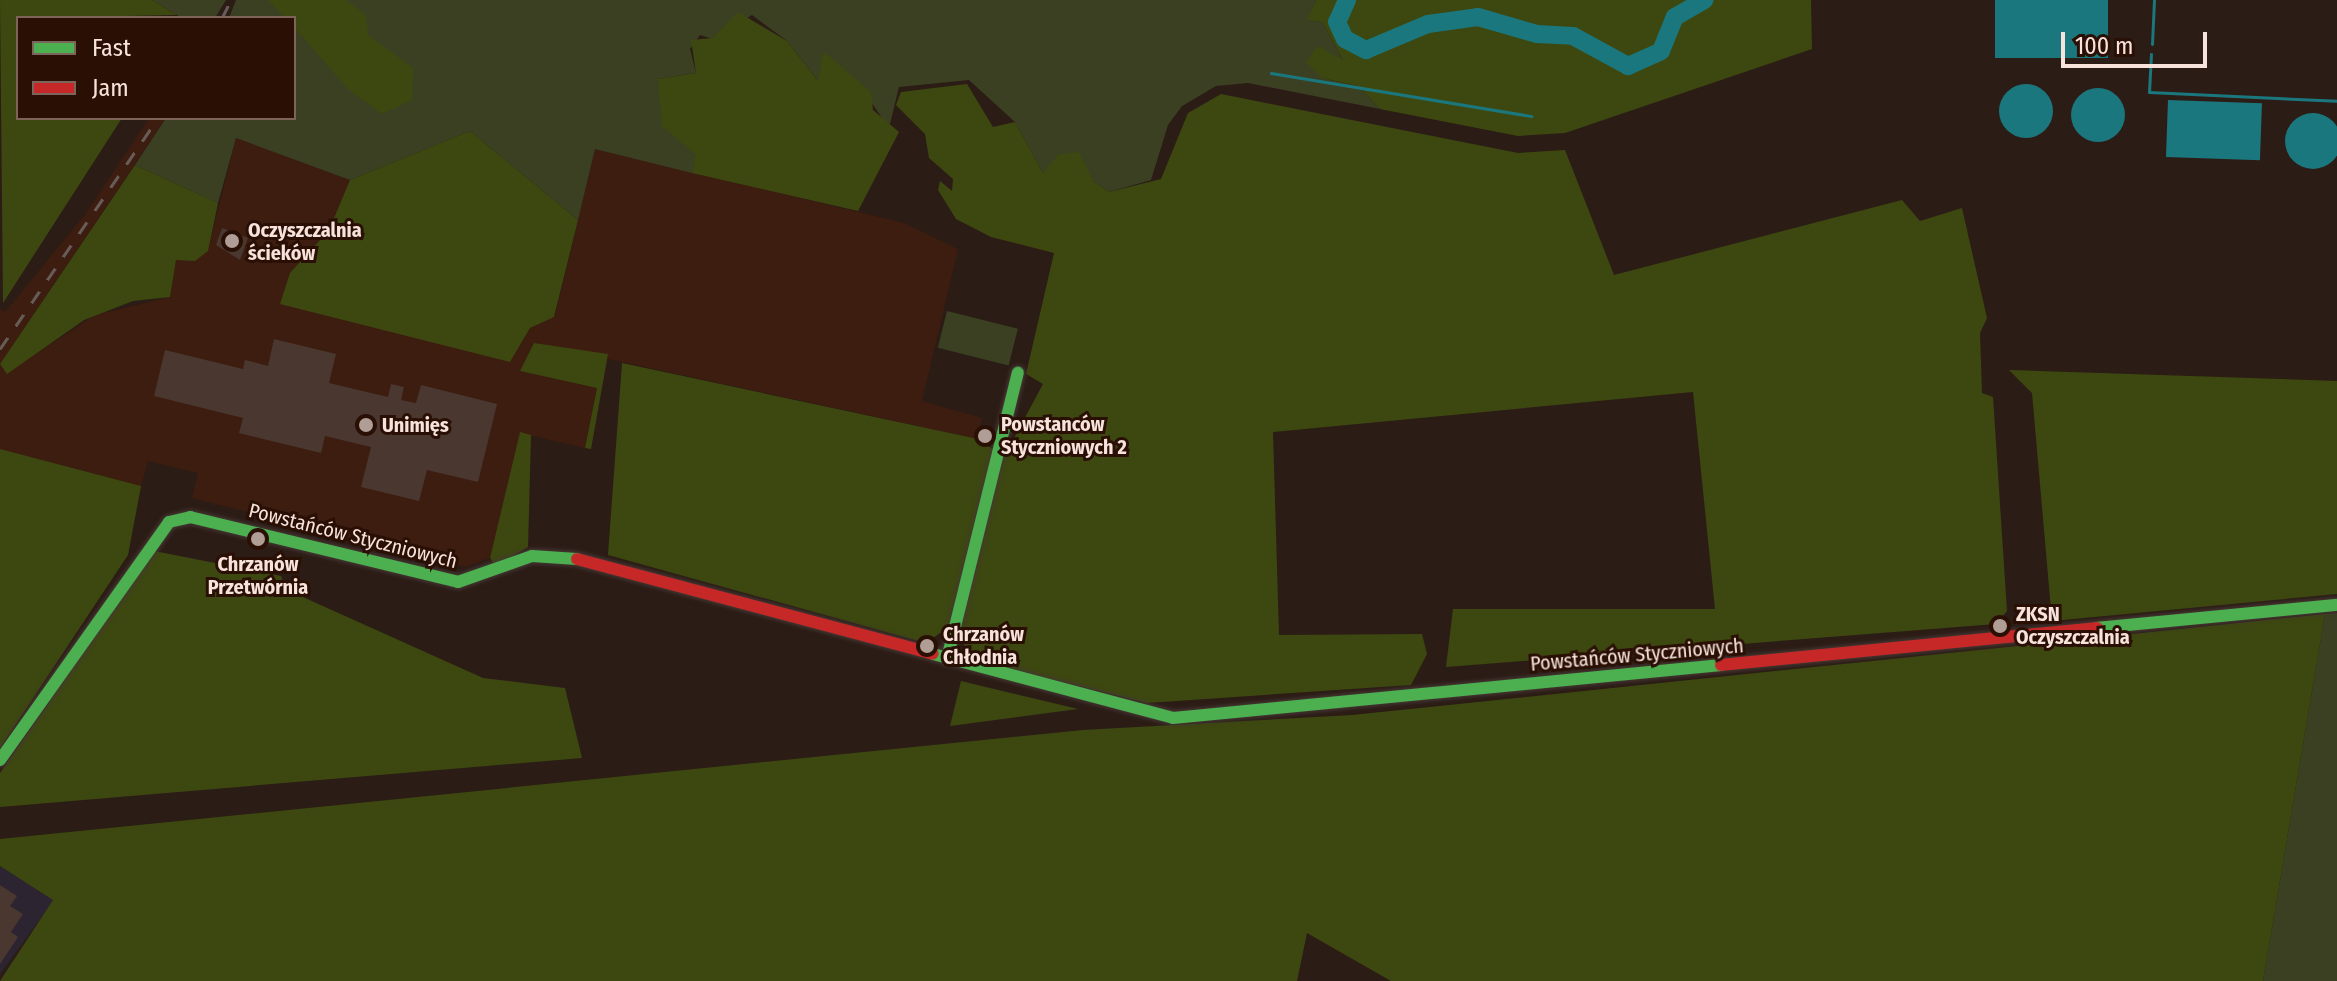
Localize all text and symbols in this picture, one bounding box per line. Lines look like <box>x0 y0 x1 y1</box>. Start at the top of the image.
legend <box>16 16 296 120</box>
scale bar <box>2065 16 2211 66</box>
text: 100 m <box>2075 32 2133 60</box>
text: Fast <box>92 34 131 62</box>
text: Jam <box>92 74 129 102</box>
place label: Oczyszczalnia ścieków <box>248 218 362 265</box>
marker: Oczyszczalnia ścieków <box>223 232 241 250</box>
place label: Powstanców Styczniowych 2 <box>1001 412 1127 459</box>
place label: Unimięs <box>382 413 449 437</box>
marker: Unimięs <box>357 416 375 434</box>
marker: Powstanców Styczniowych 2 <box>976 427 994 445</box>
street label: Powstańców Styczniowych <box>246 498 460 574</box>
marker: Chrzanów Przetwórnia <box>249 530 267 548</box>
place label: Chrzanów Przetwórnia <box>208 552 308 599</box>
place label: ZKSN Oczyszczalnia <box>2016 602 2130 649</box>
marker: ZKSN Oczyszczalnia <box>1991 617 2009 635</box>
place label: Chrzanów Chłodnia <box>943 622 1024 669</box>
street label: Powstańców Styczniowych <box>1529 634 1745 676</box>
marker: Chrzanów Chłodnia <box>918 637 936 655</box>

